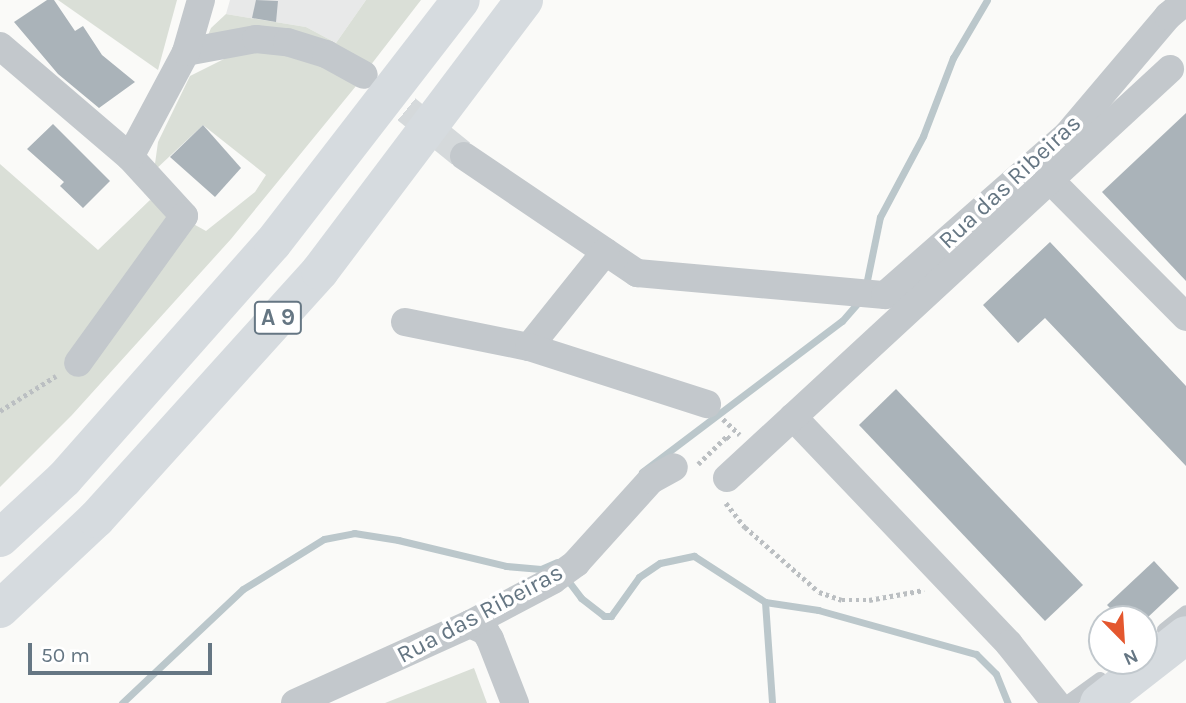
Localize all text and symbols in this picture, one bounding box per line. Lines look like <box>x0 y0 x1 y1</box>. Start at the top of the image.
street label: Rua das Ribeiras <box>933 109 1087 255</box>
road number: A 9 <box>254 298 302 338</box>
street label: Rua das Ribeiras <box>392 558 568 670</box>
north arrow <box>1088 605 1158 675</box>
scale bar <box>32 630 215 674</box>
text: 50 m <box>41 643 90 667</box>
text: N <box>1120 645 1141 670</box>

